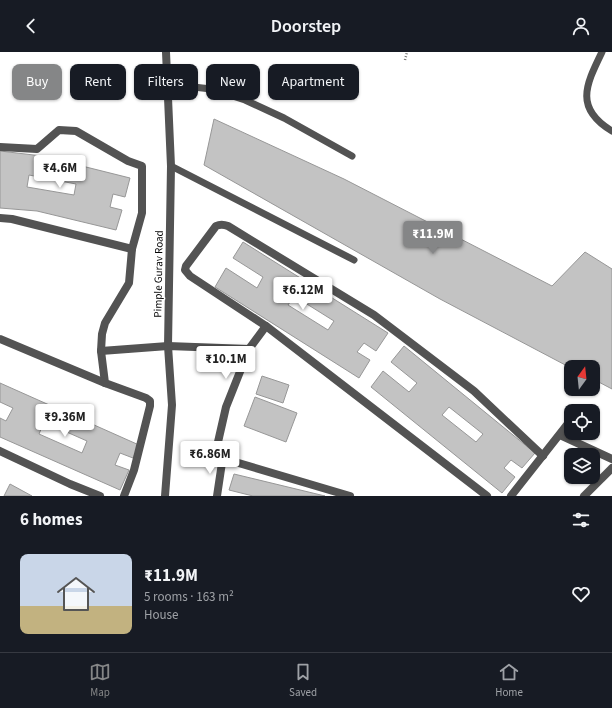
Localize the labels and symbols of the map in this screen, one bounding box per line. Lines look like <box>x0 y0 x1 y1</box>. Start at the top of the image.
pin: ₹4.6M <box>32 155 88 189</box>
pin: ₹11.9M <box>400 221 466 255</box>
street label: Pimple Gurav Road <box>150 230 167 318</box>
pin: ₹6.12M <box>270 277 336 311</box>
pin: ₹10.1M <box>193 346 259 380</box>
north arrow <box>564 360 600 396</box>
pin: ₹9.36M <box>32 404 98 438</box>
pin: ₹6.86M <box>177 441 243 475</box>

